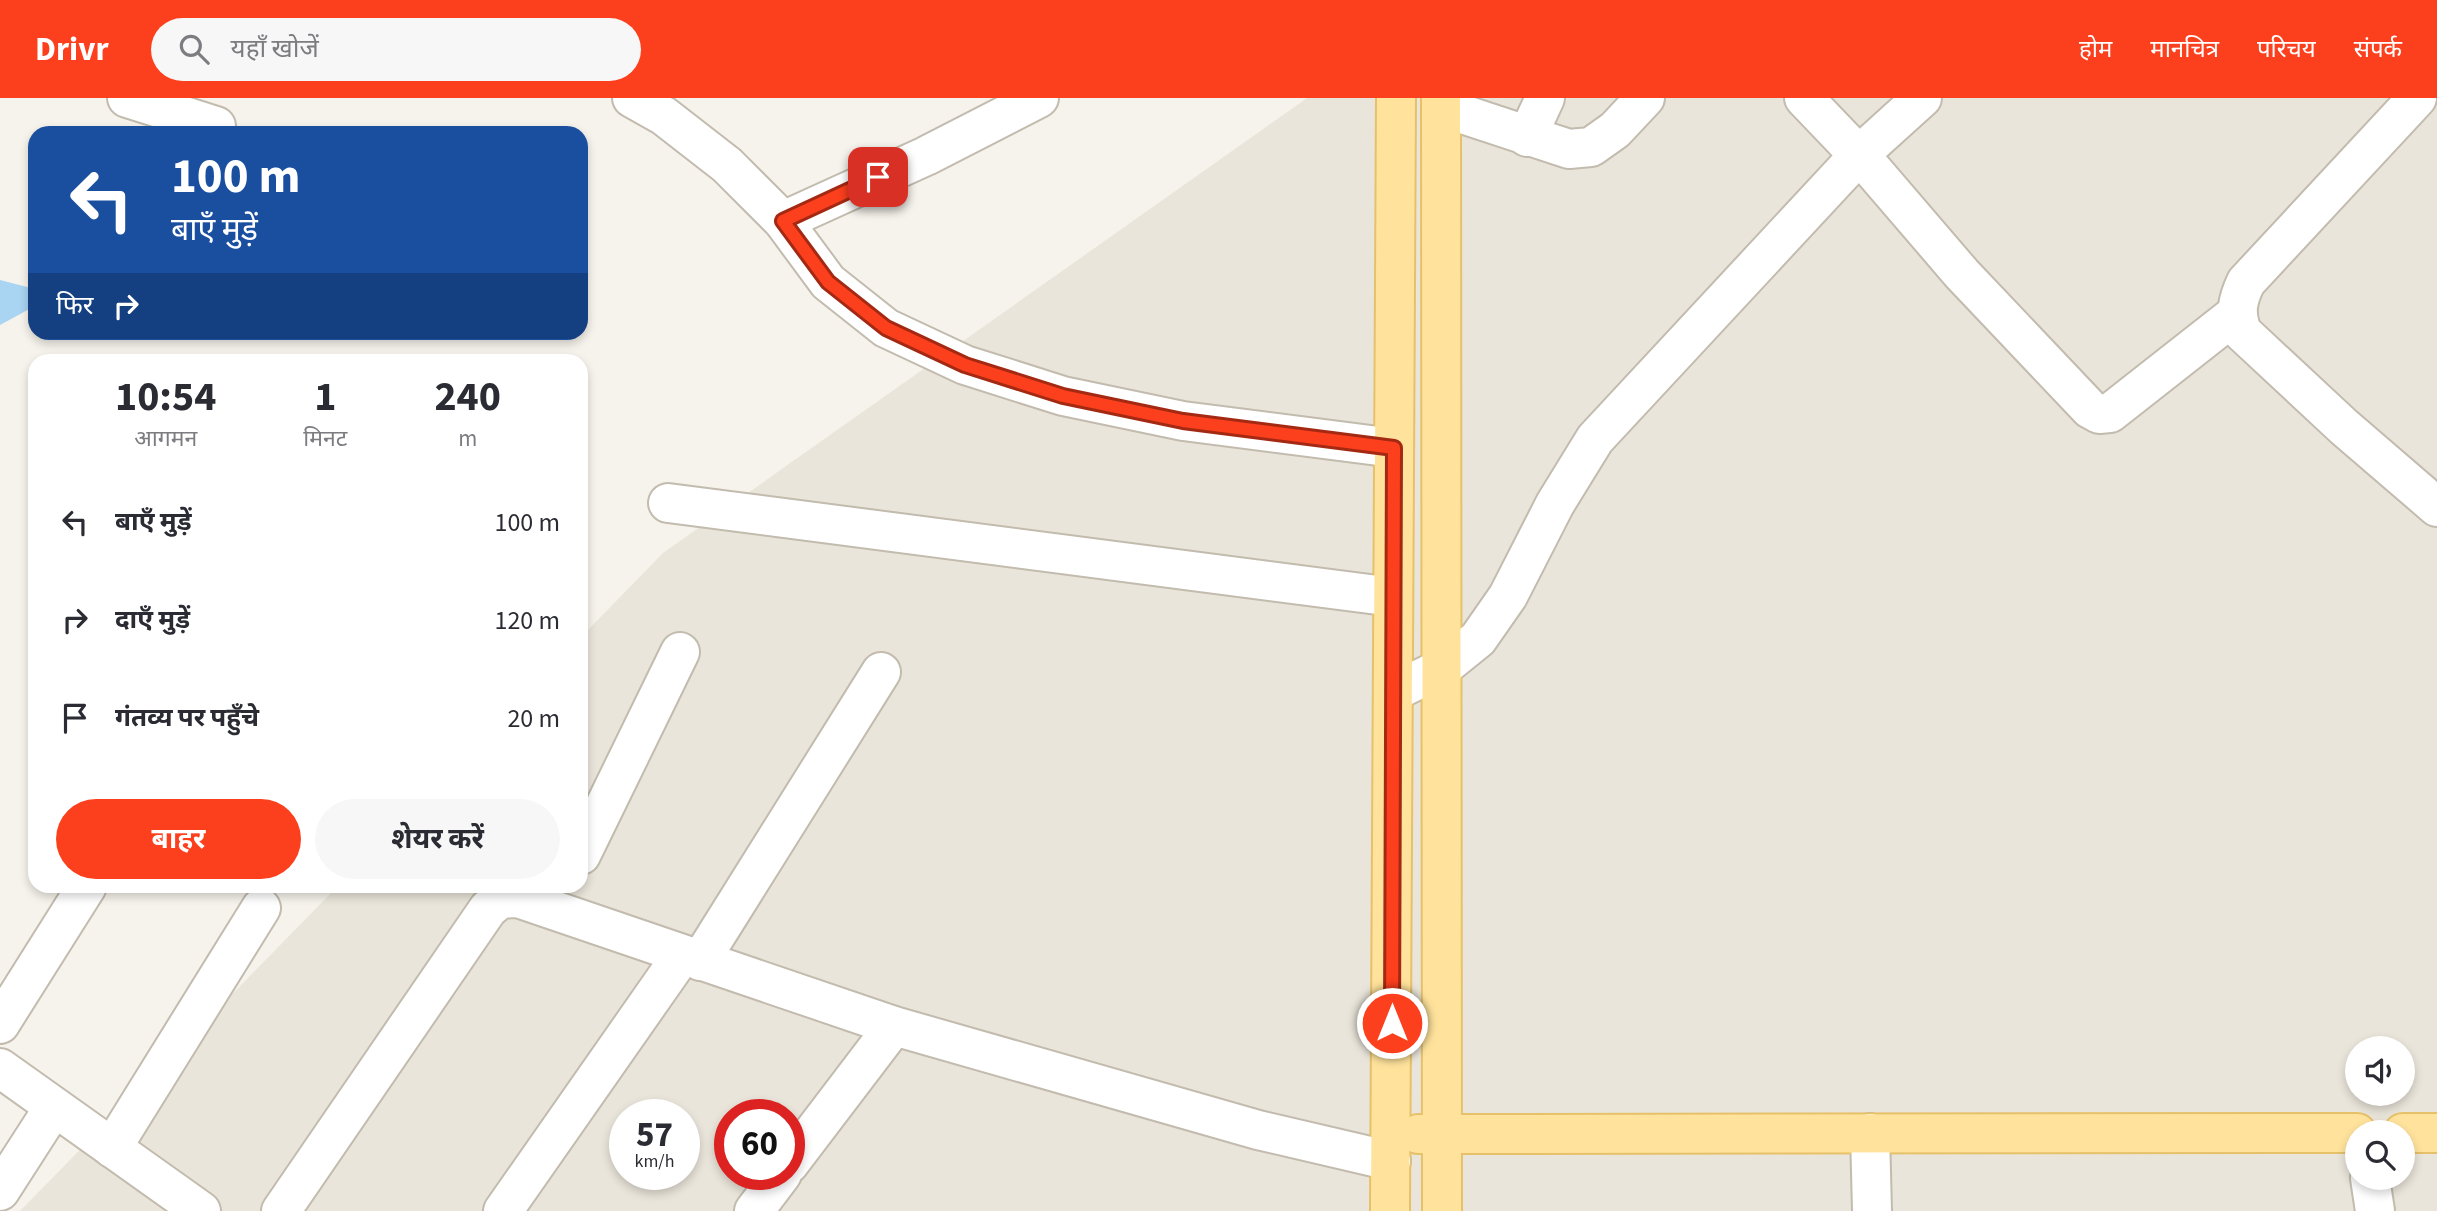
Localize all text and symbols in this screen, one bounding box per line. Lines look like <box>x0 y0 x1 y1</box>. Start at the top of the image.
search box <box>151 18 641 81</box>
text: Drivr <box>35 26 109 73</box>
icon: search <box>175 30 213 68</box>
text: यहाँ खोजें <box>231 30 319 67</box>
text: होम <box>2079 32 2112 67</box>
text: मानचित्र <box>2150 32 2219 67</box>
text: परिचय <box>2257 32 2316 67</box>
text: संपर्क <box>2354 32 2402 67</box>
text: 100 m <box>171 142 300 212</box>
pin <box>848 147 908 207</box>
icon: left <box>56 154 147 245</box>
icon: arrive <box>859 158 897 196</box>
text: बाएँ मुड़ें <box>171 207 258 253</box>
text: फिर <box>56 287 93 324</box>
icon: right <box>107 287 145 325</box>
text: 10:54 <box>115 367 216 427</box>
text: 1 <box>314 367 336 427</box>
text: 240 <box>434 367 501 427</box>
text: आगमन <box>134 422 197 455</box>
text: मिनट <box>303 422 347 455</box>
text: m <box>458 422 477 455</box>
icon: left <box>56 503 94 541</box>
text: बाएँ मुड़ें <box>115 503 192 540</box>
text: 100 m <box>494 504 560 541</box>
icon: right <box>56 601 94 639</box>
text: दाएँ मुड़ें <box>115 601 190 638</box>
text: 120 m <box>494 602 560 639</box>
icon: arrive <box>56 699 94 737</box>
text: गंतव्य पर पहुँचे <box>115 699 259 736</box>
text: 20 m <box>507 700 560 737</box>
button: बाहर <box>56 799 301 879</box>
button: शेयर करें <box>315 799 560 879</box>
position arrow <box>1355 986 1429 1060</box>
map controls <box>2345 1036 2415 1190</box>
button: sound <box>2345 1036 2415 1106</box>
speed limit sign: 60 <box>714 1099 805 1190</box>
text: 57 <box>636 1110 673 1160</box>
button: search <box>2345 1120 2415 1190</box>
text: km/h <box>635 1149 674 1174</box>

